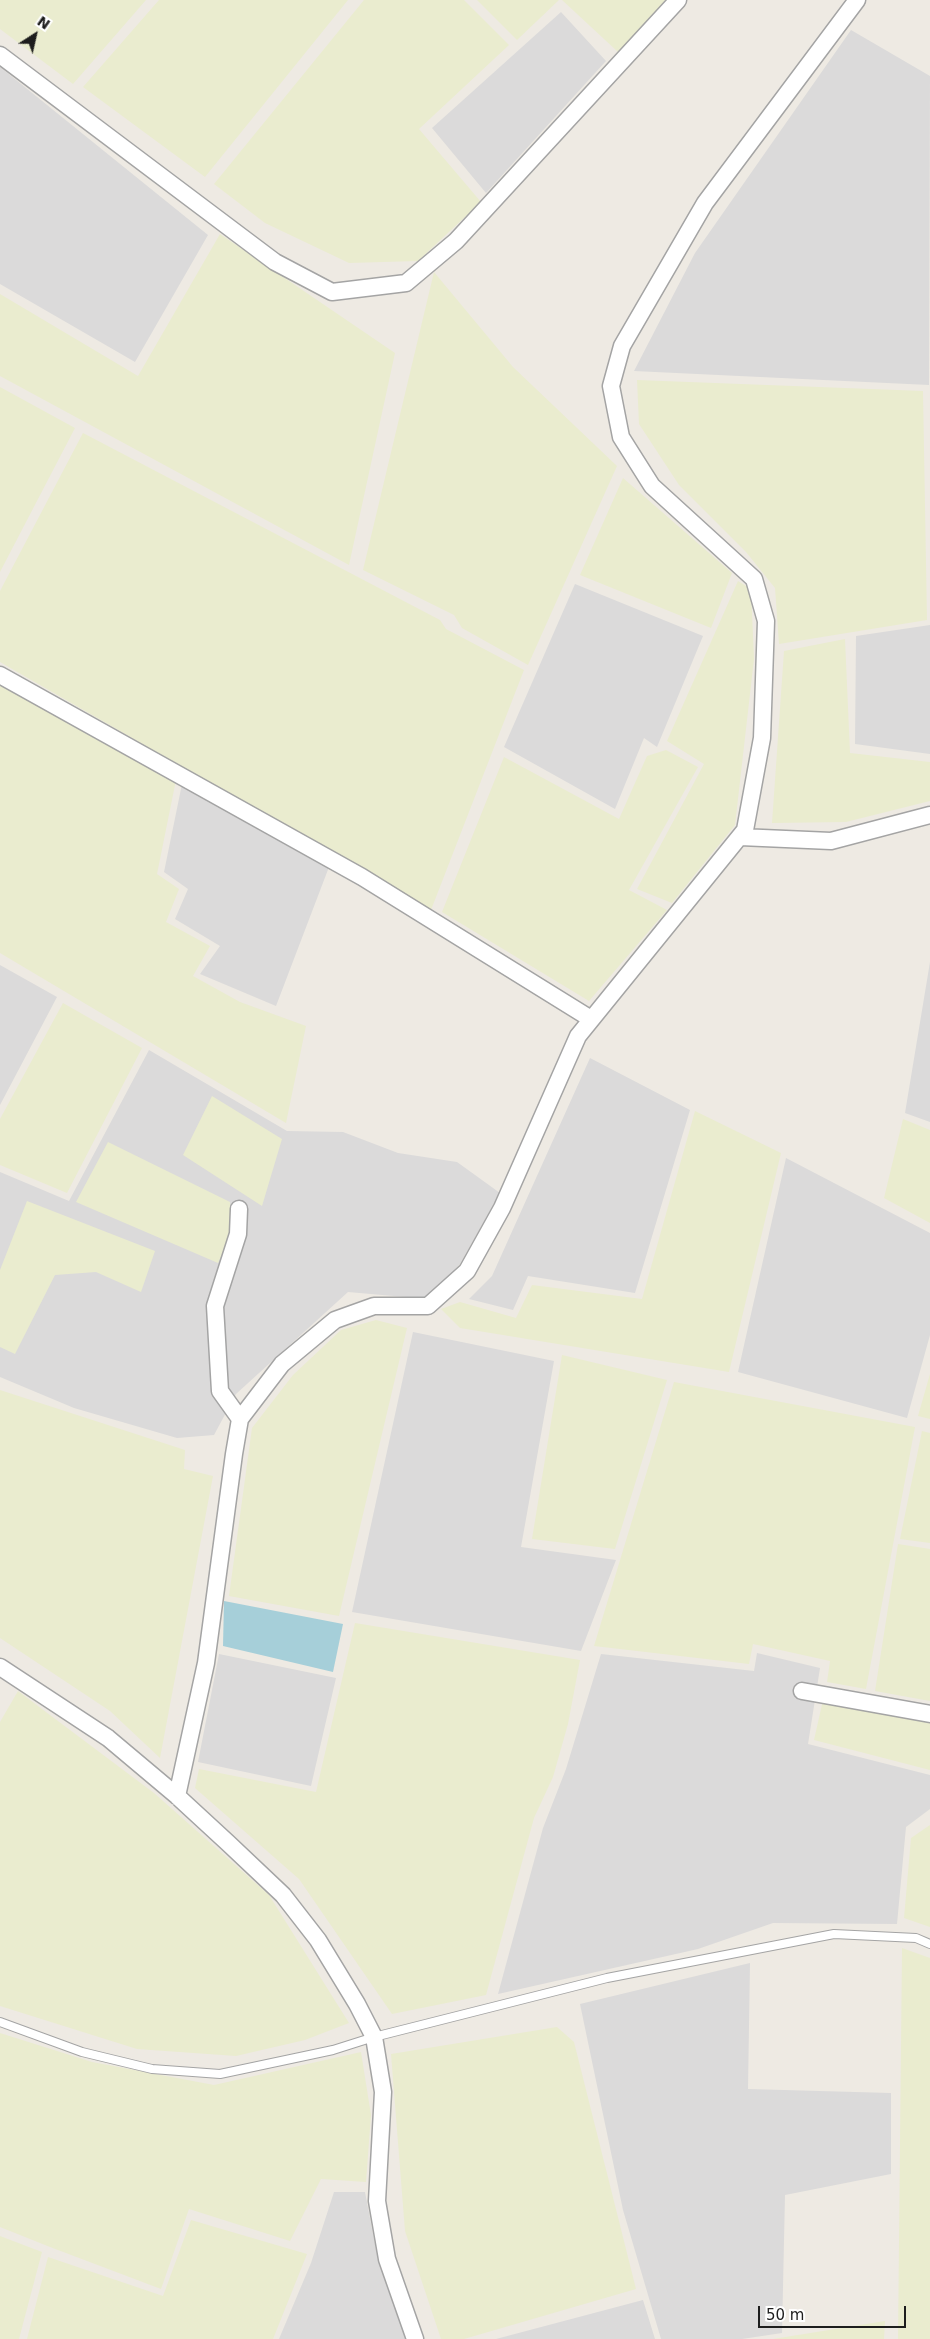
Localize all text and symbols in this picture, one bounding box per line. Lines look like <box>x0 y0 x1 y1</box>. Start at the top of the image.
north arrow <box>10 10 60 60</box>
text: N <box>34 13 53 33</box>
scale bar <box>760 2296 908 2328</box>
text: 50 m <box>766 2306 804 2324</box>

